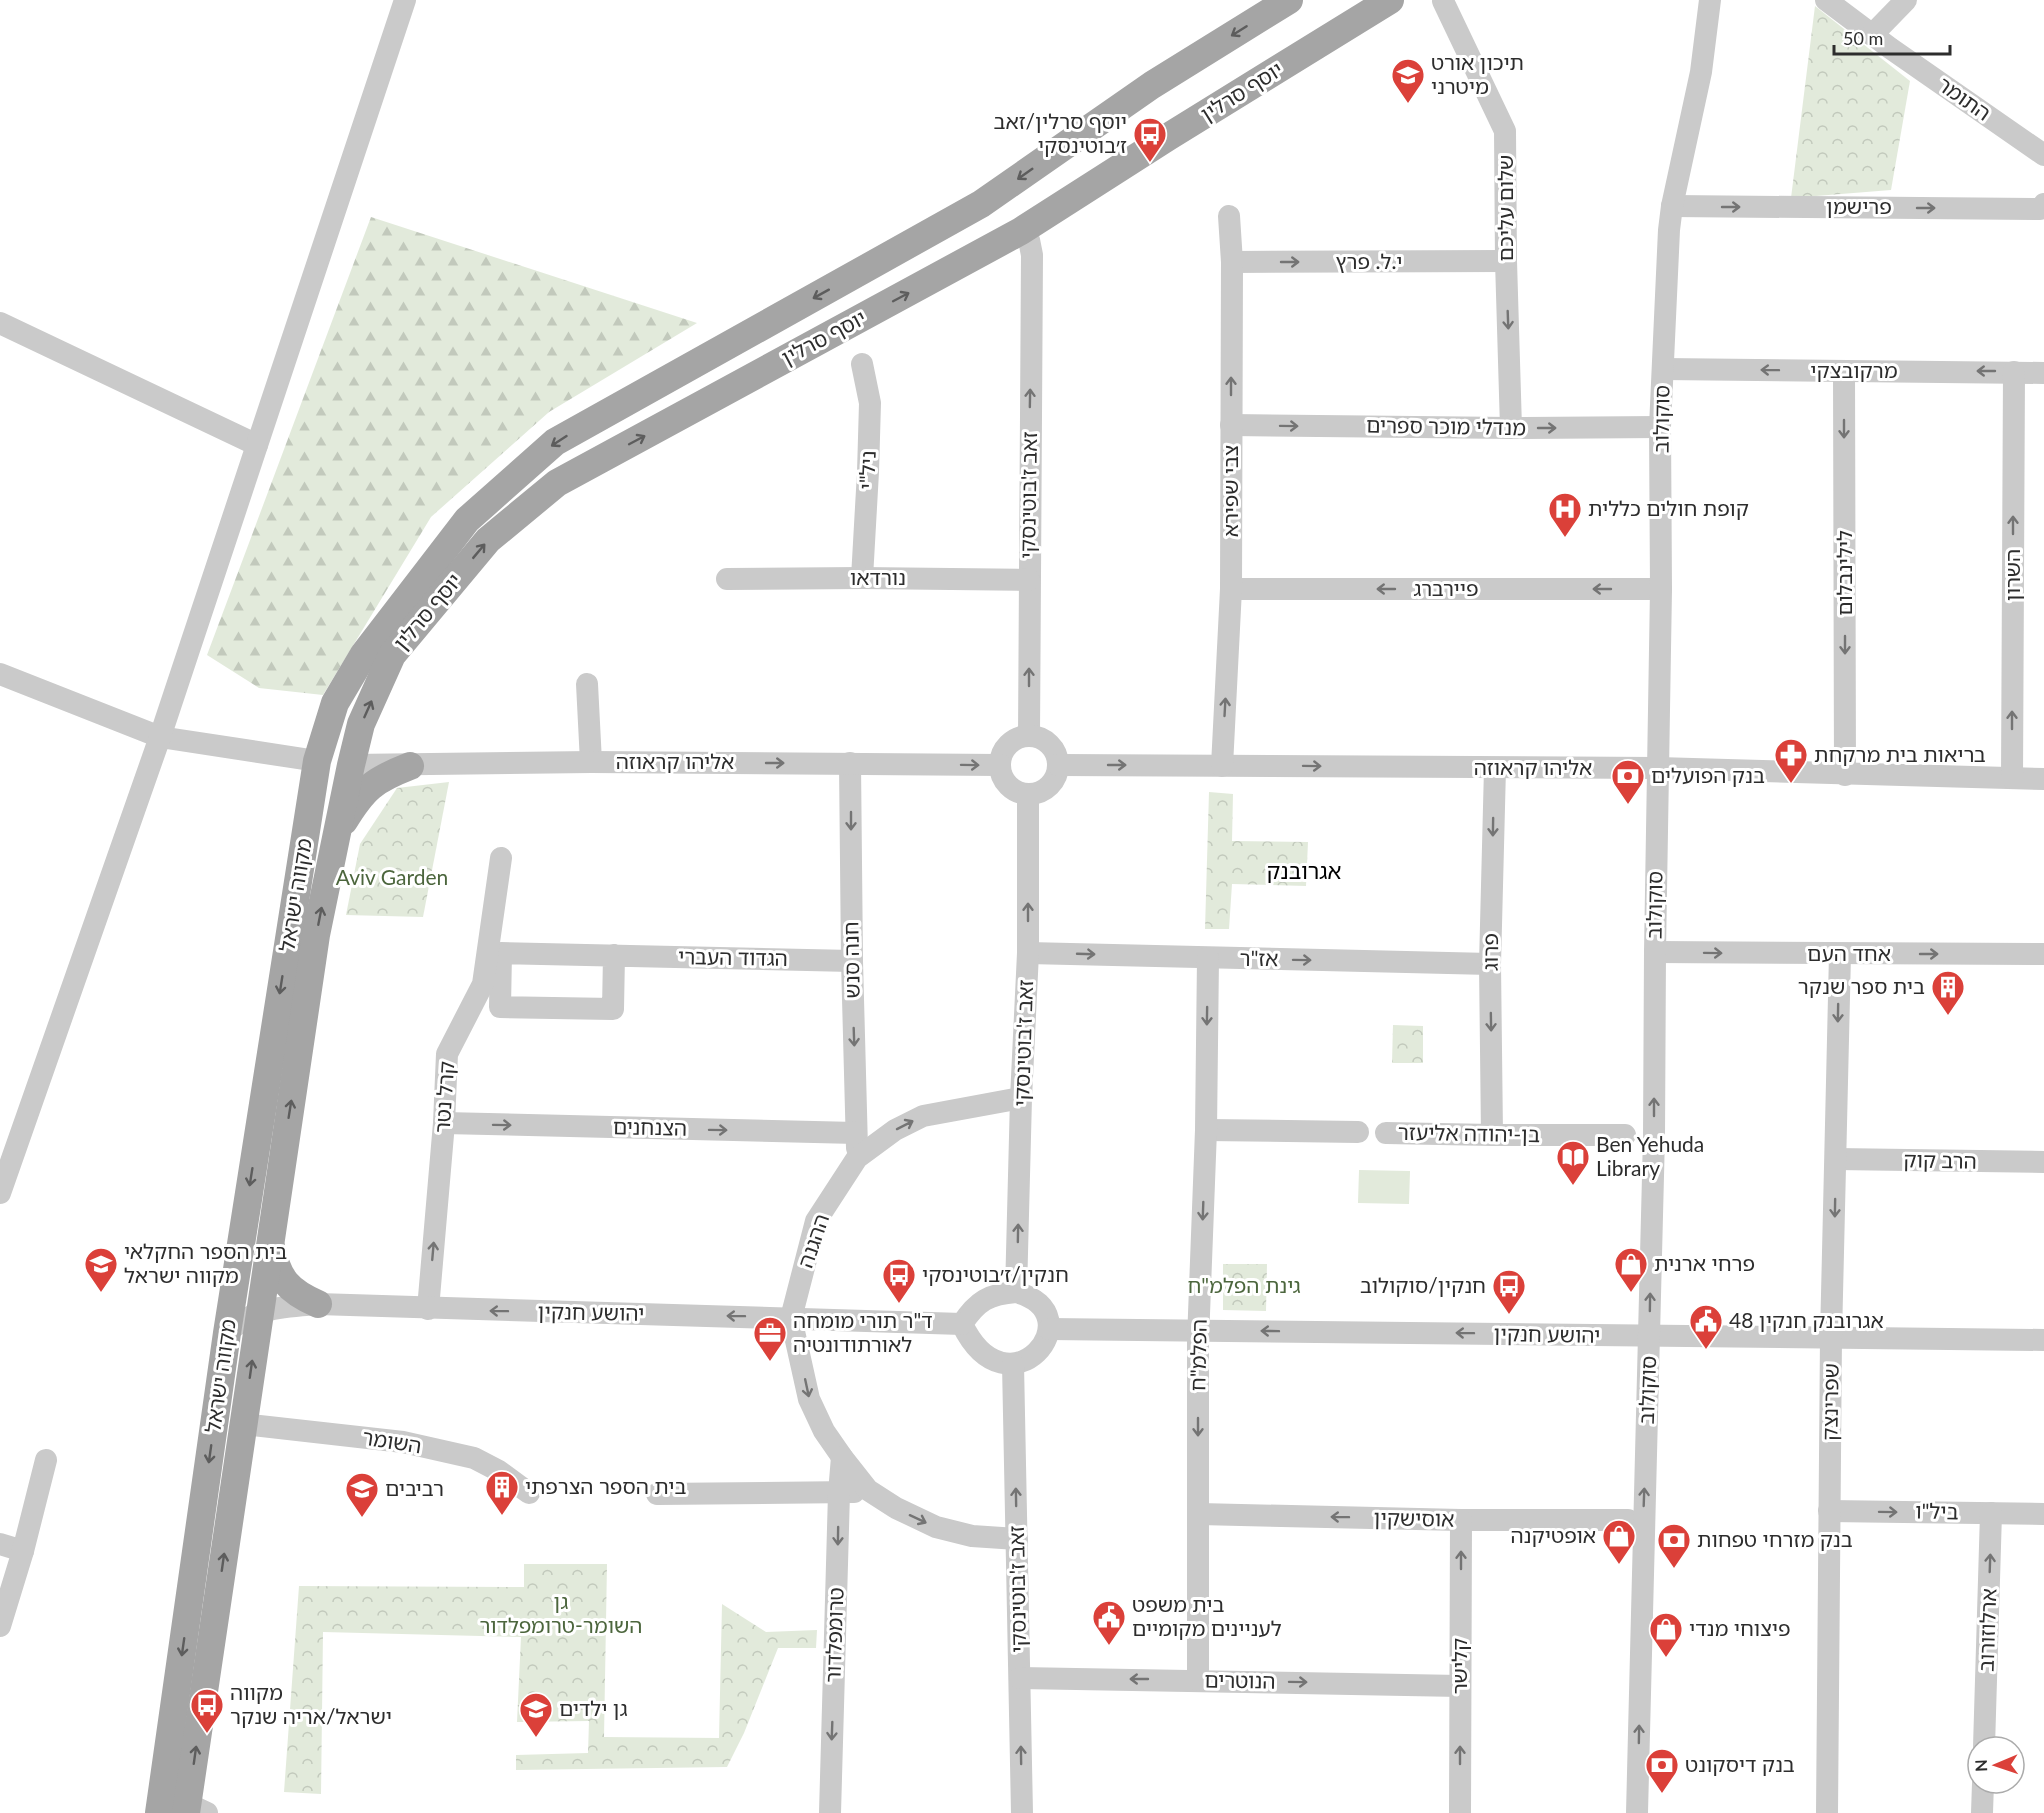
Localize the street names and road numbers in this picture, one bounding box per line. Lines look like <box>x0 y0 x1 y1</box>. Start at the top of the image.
street label: יוסף סרלין <box>1196 56 1287 126</box>
street label: התומר <box>1934 71 1996 125</box>
street label: שלום עליכם <box>1492 155 1517 261</box>
street label: פרישמן <box>1826 193 1892 218</box>
street label: י.ל. פרץ <box>1335 248 1403 273</box>
street label: יוסף סרלין <box>777 304 870 369</box>
street label: מרקובצקי <box>1810 357 1898 382</box>
street label: סוקולוב <box>1647 385 1674 453</box>
street label: מנדלי מוכר ספרים <box>1366 412 1526 439</box>
street label: זאב ז'בוטינסקי <box>1014 431 1041 559</box>
street label: צבי שפירא <box>1217 445 1242 537</box>
street label: ניל"י <box>853 450 880 490</box>
street label: לילינבלום <box>1831 530 1856 616</box>
street label: השרון <box>1999 549 2024 601</box>
street label: נורדאו <box>850 564 906 589</box>
street label: יוסף סרלין <box>388 568 466 654</box>
street label: פיירברג <box>1413 575 1479 600</box>
street label: אליהו קראוזה <box>616 748 734 773</box>
street label: אליהו קראוזה <box>1474 754 1592 779</box>
street label: מקווה ישראל <box>273 836 316 953</box>
street label: סוקולוב <box>1640 871 1667 939</box>
street label: חנה סנש <box>837 921 864 999</box>
street label: פרוג <box>1477 933 1502 971</box>
street label: אחד העם <box>1807 940 1891 965</box>
street label: הגדוד העברי <box>678 943 788 970</box>
street label: אז"ר <box>1239 945 1279 970</box>
street label: זאב ז'בוטינסקי <box>1008 979 1037 1107</box>
street label: קרל נטר <box>429 1060 458 1134</box>
street label: הצנחנים <box>613 1113 687 1140</box>
street label: בן-יהודה אליעזר <box>1398 1119 1540 1146</box>
street label: הרב קוק <box>1903 1146 1977 1173</box>
street label: ההגנה <box>792 1210 833 1271</box>
street label: יהושע חנקין <box>538 1298 645 1325</box>
street label: מקווה ישראל <box>199 1317 240 1434</box>
street label: הפלמ"ח <box>1184 1319 1211 1391</box>
street label: יהושע חנקין <box>1494 1320 1601 1347</box>
street label: סוקולוב <box>1633 1355 1660 1425</box>
street label: שפרינצק <box>1816 1363 1843 1441</box>
street label: השומר <box>361 1424 424 1458</box>
street label: ביל"ו <box>1915 1498 1959 1523</box>
street label: אוסישקין <box>1373 1504 1455 1531</box>
street label: זאב ז'בוטינסקי <box>1003 1525 1030 1653</box>
street label: טרומפלדור <box>819 1587 848 1683</box>
street label: ארלוזורוב <box>1973 1588 2000 1672</box>
street label: קלישר <box>1446 1638 1471 1694</box>
street label: הנוטרים <box>1204 1666 1276 1693</box>

